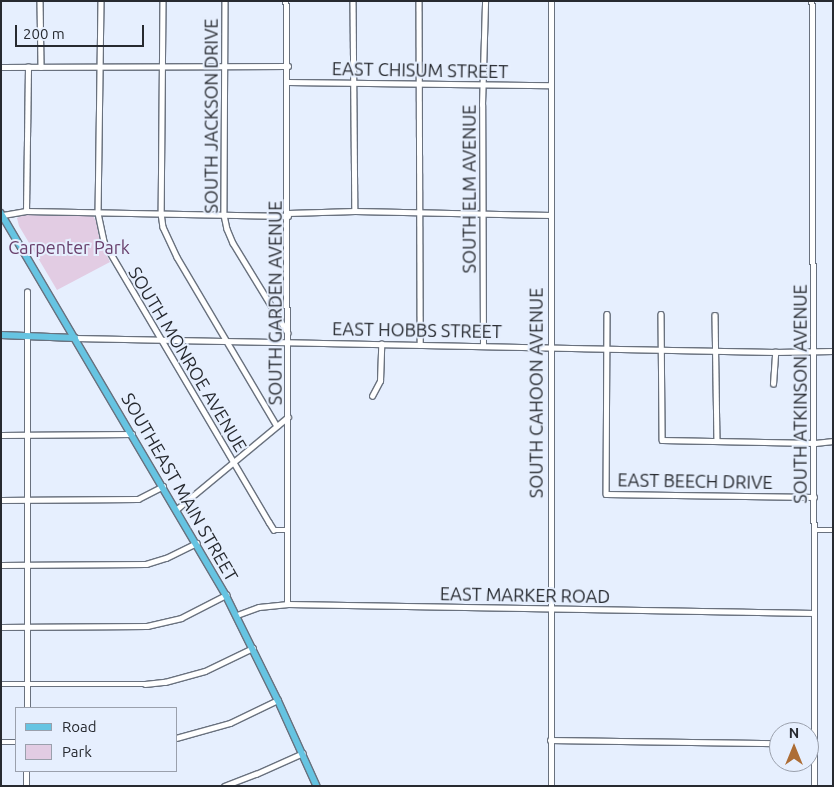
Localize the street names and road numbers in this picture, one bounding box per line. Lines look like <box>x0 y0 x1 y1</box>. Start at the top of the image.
street label: SOUTH JACKSON DRIVE <box>200 18 222 214</box>
street label: EAST CHISUM STREET <box>332 58 508 82</box>
street label: SOUTH ELM AVENUE <box>458 105 480 273</box>
street label: SOUTH GARDEN AVENUE <box>264 201 286 405</box>
street label: SOUTH MONROE AVENUE <box>124 263 252 455</box>
street label: SOUTH ATKINSON AVENUE <box>789 284 811 504</box>
street label: SOUTH CAHOON AVENUE <box>525 288 547 498</box>
street label: EAST HOBBS STREET <box>332 318 502 342</box>
street label: SOUTHEAST MAIN STREET <box>117 389 243 585</box>
street label: EAST BEECH DRIVE <box>617 469 773 493</box>
street label: EAST MARKER ROAD <box>440 583 610 607</box>

